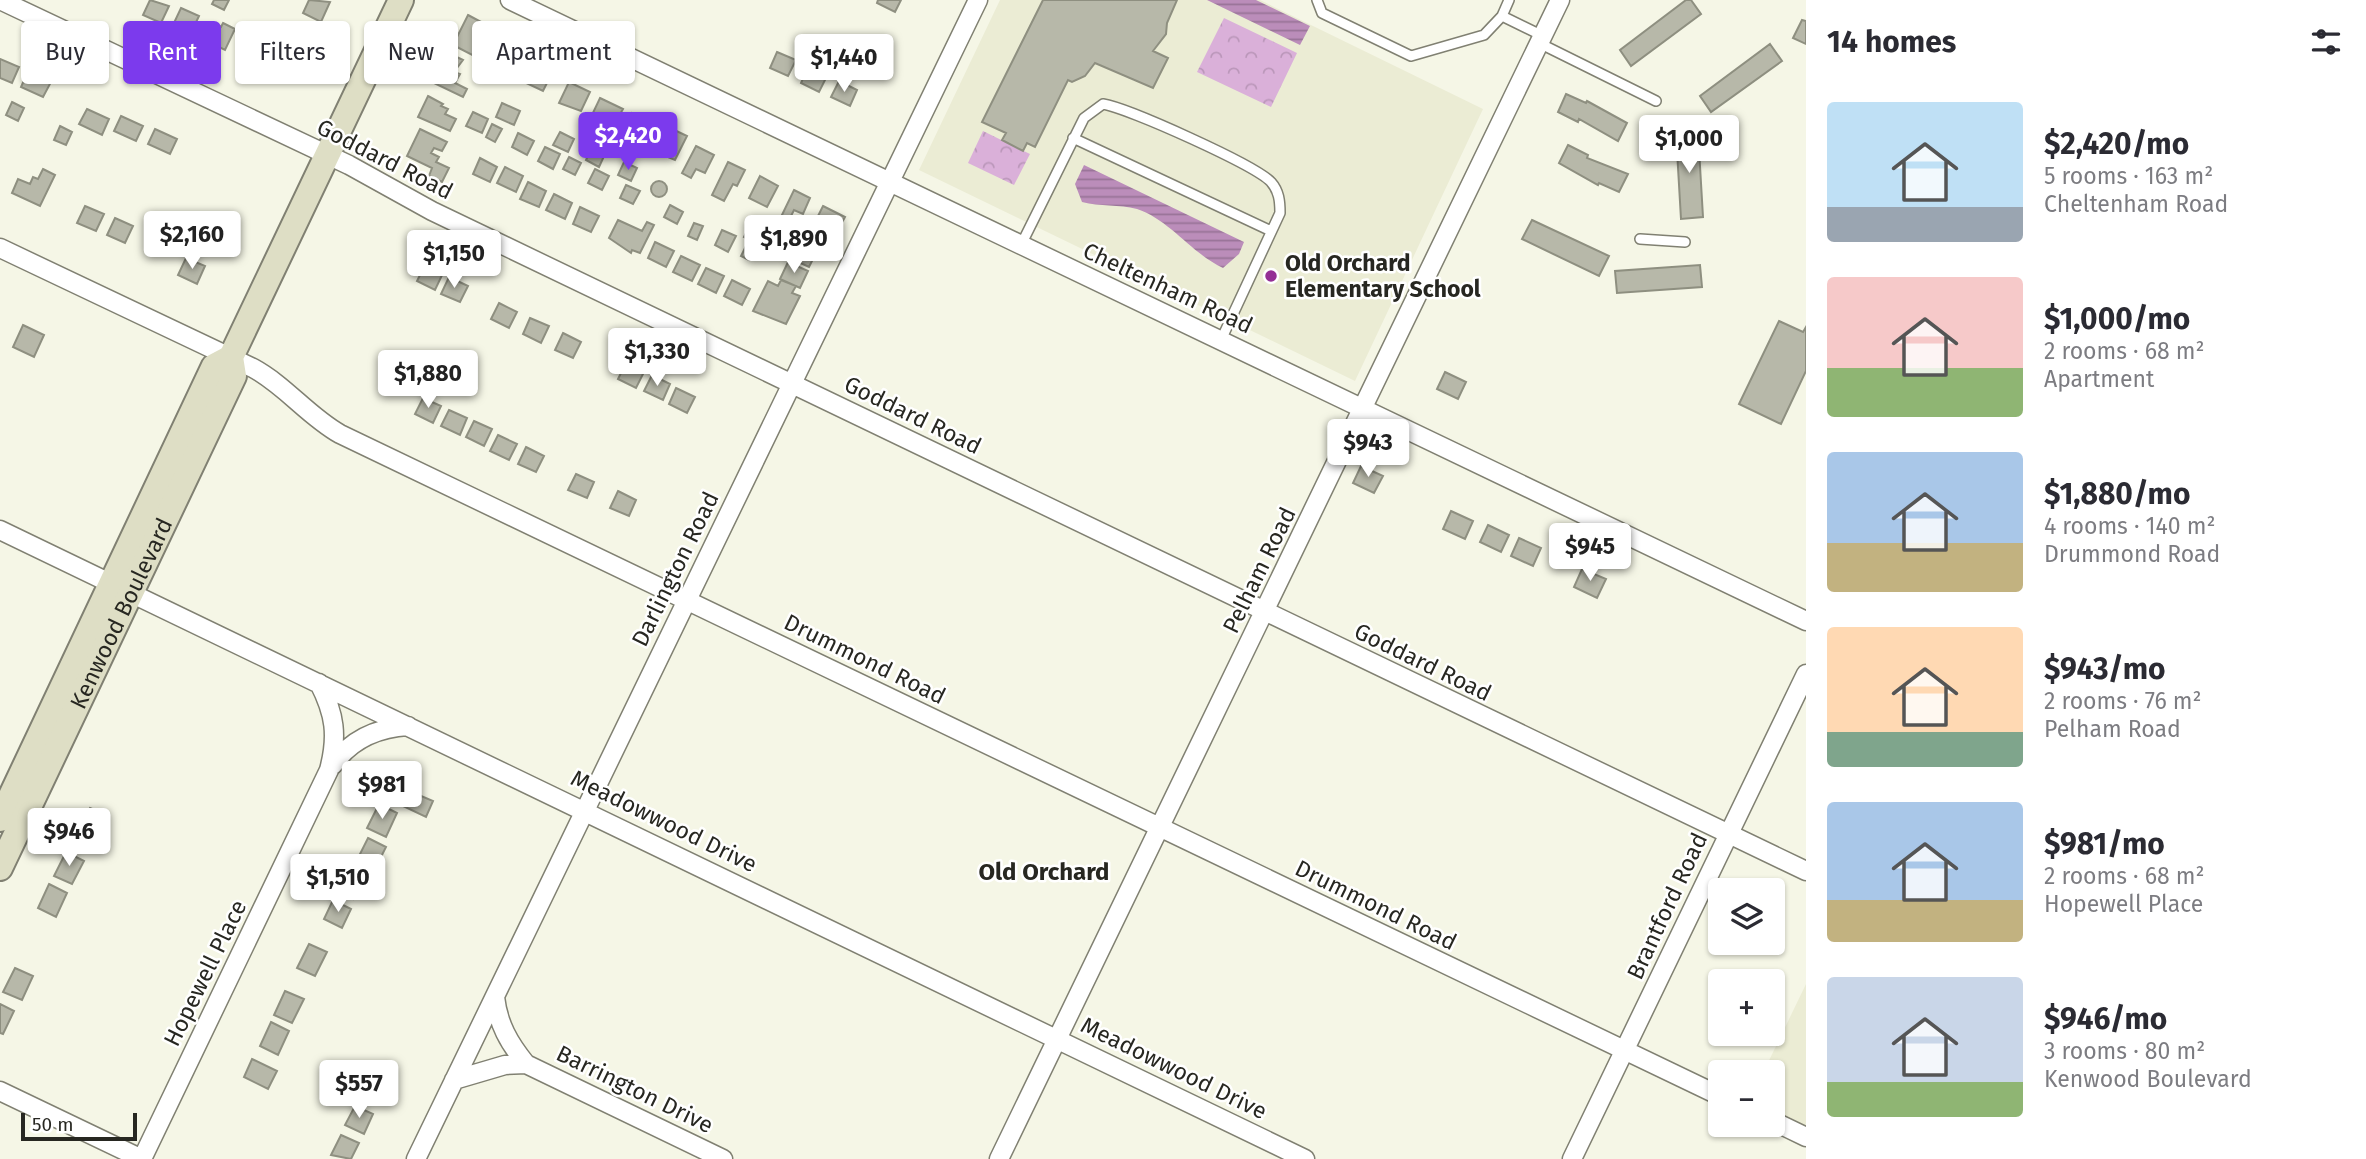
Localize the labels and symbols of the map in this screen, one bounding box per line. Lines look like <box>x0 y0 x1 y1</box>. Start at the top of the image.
pin: $1,440 <box>787 34 901 94</box>
street label: Goddard Road <box>312 113 458 205</box>
pin: $2,420 <box>571 113 685 172</box>
pin: $1,000 <box>1632 116 1746 175</box>
pin: $2,160 <box>135 212 249 271</box>
pin: $1,890 <box>737 216 851 275</box>
pin: $1,150 <box>397 230 511 290</box>
street label: Cheltenham Road <box>1079 236 1257 340</box>
place label: Old Orchard Elementary School <box>1285 249 1481 303</box>
marker: Old Orchard Elementary School <box>1263 268 1279 284</box>
pin: $1,330 <box>600 328 714 388</box>
pin: $1,880 <box>371 350 485 410</box>
street label: Goddard Road <box>840 370 986 460</box>
pin: $943 <box>1327 420 1409 479</box>
street label: Darlington Road <box>625 487 725 651</box>
street label: Pelham Road <box>1216 502 1302 638</box>
street label: Kenwood Boulevard <box>64 513 178 713</box>
pin: $945 <box>1549 524 1631 583</box>
street label: Drummond Road <box>780 608 950 710</box>
street label: Goddard Road <box>1350 617 1496 707</box>
pin: $981 <box>341 762 423 821</box>
street label: Meadowwood Drive <box>566 764 762 878</box>
pin: $946 <box>28 808 110 868</box>
street label: Brantford Road <box>1621 828 1713 984</box>
street label: Drummond Road <box>1291 854 1461 956</box>
pin: $1,510 <box>281 855 395 914</box>
district label: Old Orchard <box>979 858 1109 886</box>
street label: Hopewell Place <box>158 895 252 1051</box>
street label: Meadowwood Drive <box>1076 1011 1272 1125</box>
street label: Barrington Drive <box>552 1039 718 1139</box>
pin: $557 <box>318 1060 400 1120</box>
scale bar <box>21 1110 136 1142</box>

